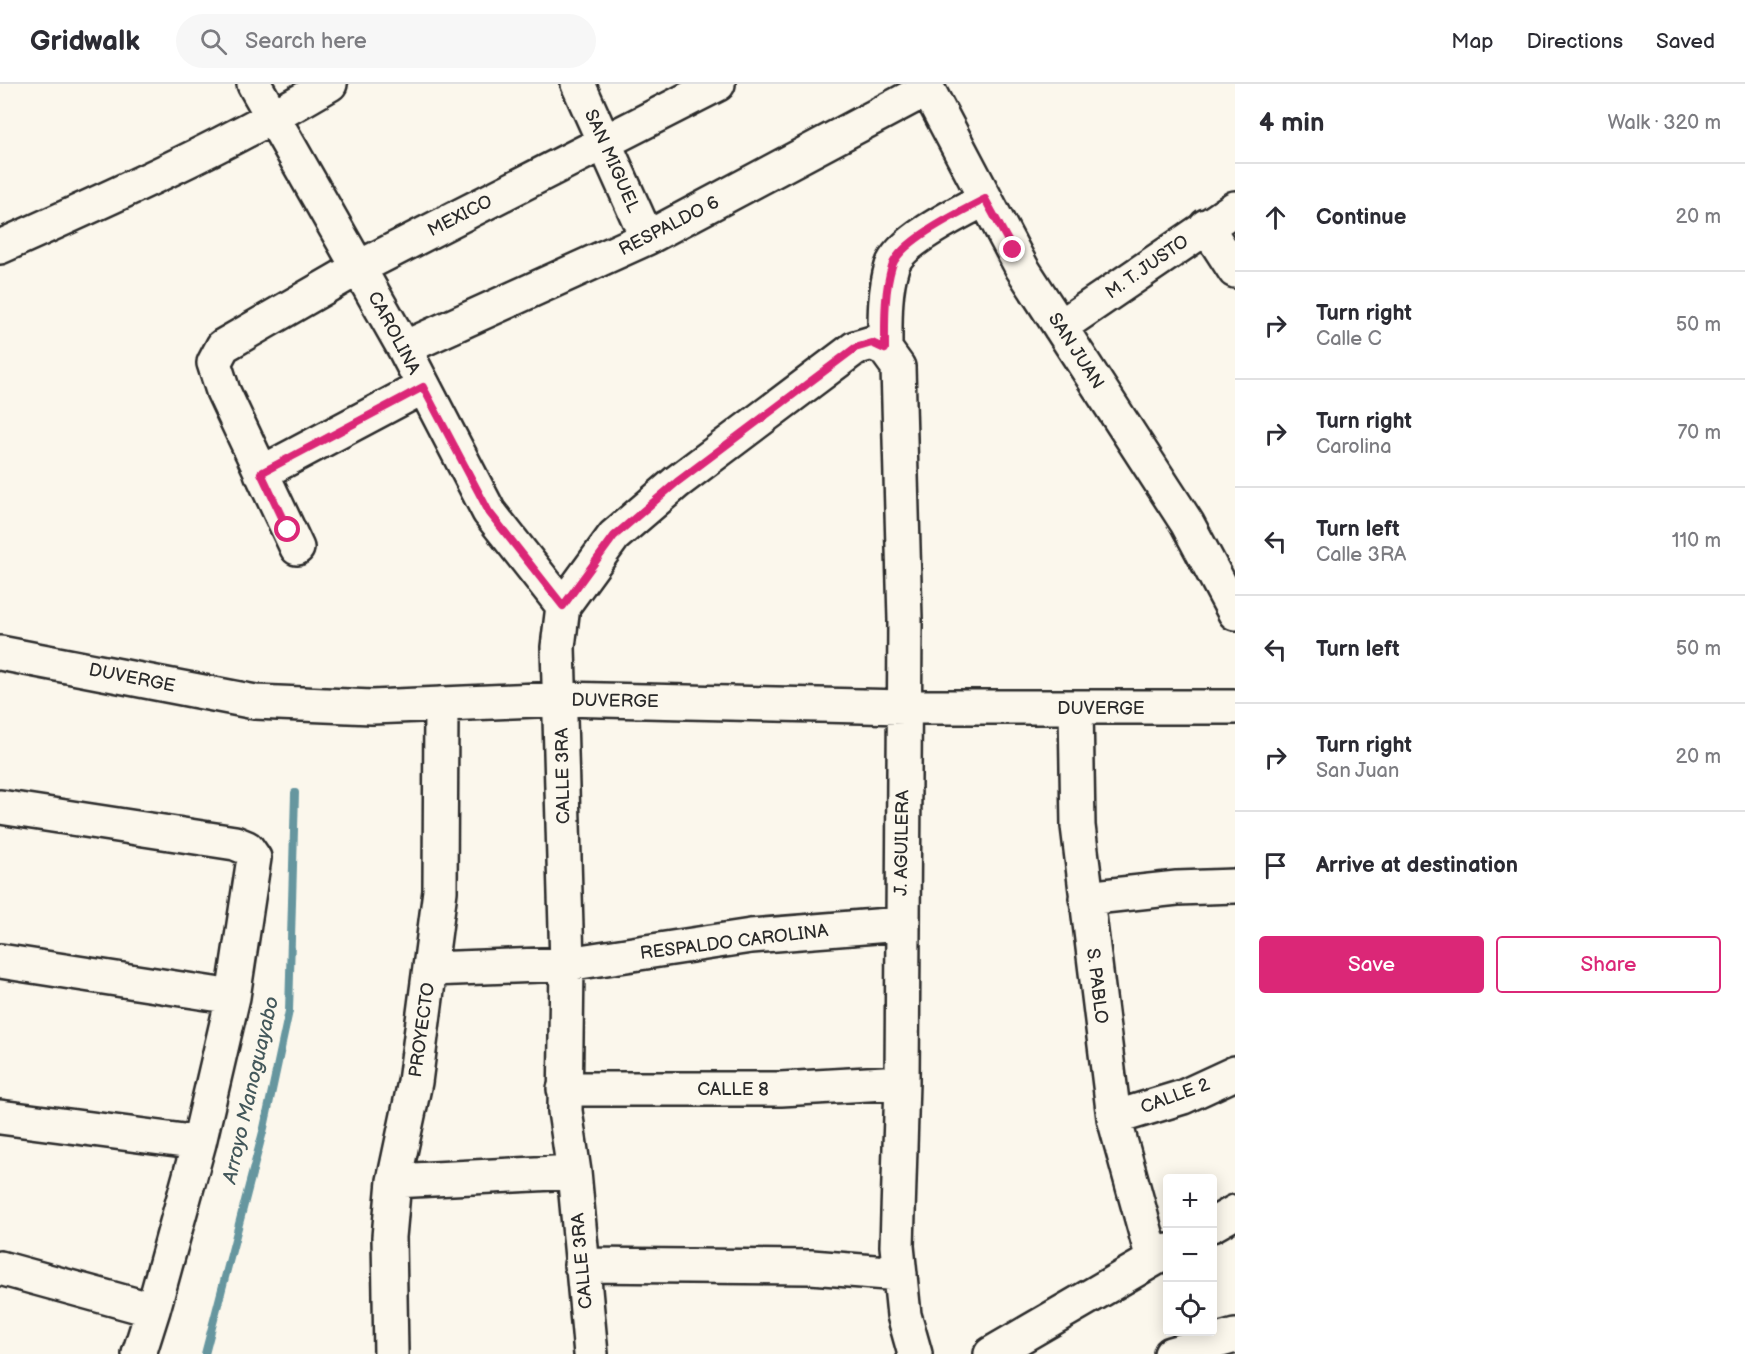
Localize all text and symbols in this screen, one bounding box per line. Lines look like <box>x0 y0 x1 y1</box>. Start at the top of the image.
search box <box>176 14 596 68</box>
text: Gridwalk <box>30 25 140 58</box>
icon: search <box>197 25 230 58</box>
text: Search here <box>245 28 367 55</box>
text: Map <box>1451 29 1494 54</box>
text: Directions <box>1527 29 1623 54</box>
text: Saved <box>1656 29 1715 54</box>
street label: SAN MIGUEL <box>580 106 644 216</box>
text: 4 min <box>1259 108 1324 139</box>
text: Walk · 320 m <box>1607 111 1721 135</box>
street label: MEXICO <box>424 191 496 241</box>
street label: RESPALDO 6 <box>615 192 723 260</box>
icon: ahead <box>1259 201 1292 234</box>
text: Continue <box>1316 204 1406 231</box>
text: 20 m <box>1676 205 1721 229</box>
street label: M. T. JUSTO <box>1101 231 1193 303</box>
route end <box>999 236 1025 262</box>
street label: CAROLINA <box>363 288 425 378</box>
text: Turn right <box>1316 300 1412 327</box>
street label: SAN JUAN <box>1044 309 1108 393</box>
icon: right <box>1259 309 1292 342</box>
text: 50 m <box>1676 313 1721 337</box>
text: Calle C <box>1316 327 1382 351</box>
text: Turn right <box>1316 408 1412 435</box>
icon: right <box>1259 417 1292 450</box>
text: 70 m <box>1677 421 1721 445</box>
text: Carolina <box>1316 435 1391 459</box>
route start <box>274 516 300 542</box>
text: Turn left <box>1316 516 1400 543</box>
icon: left <box>1259 525 1292 558</box>
text: 110 m <box>1672 529 1721 553</box>
text: Calle 3RA <box>1316 543 1406 567</box>
icon: left <box>1259 633 1292 666</box>
text: Turn left <box>1316 636 1400 663</box>
text: 50 m <box>1676 637 1721 661</box>
street label: DUVERGE <box>87 659 177 697</box>
street label: DUVERGE <box>571 690 659 712</box>
street label: DUVERGE <box>1057 698 1145 719</box>
street label: CALLE 3RA <box>552 728 574 824</box>
text: Turn right <box>1316 732 1412 759</box>
icon: right <box>1259 741 1292 774</box>
text: 20 m <box>1676 745 1721 769</box>
text: San Juan <box>1316 759 1399 783</box>
street label: J. AGUILERA <box>891 790 913 896</box>
icon: arrive <box>1259 849 1292 882</box>
text: Arrive at destination <box>1316 852 1518 879</box>
street label: RESPALDO CAROLINA <box>639 920 829 964</box>
button: Save <box>1259 936 1484 993</box>
button: Share <box>1496 936 1721 993</box>
street label: S. PABLO <box>1082 947 1112 1025</box>
street label: PROYECTO <box>405 981 439 1079</box>
water label: Arroyo Manoguayabo <box>218 994 284 1187</box>
street label: CALLE 2 <box>1138 1074 1213 1118</box>
street label: CALLE 8 <box>697 1079 769 1100</box>
map controls <box>1163 1174 1217 1336</box>
button: + <box>1163 1174 1217 1228</box>
street label: CALLE 3RA <box>567 1212 597 1310</box>
button: − <box>1163 1228 1217 1282</box>
button: locate <box>1163 1282 1217 1336</box>

